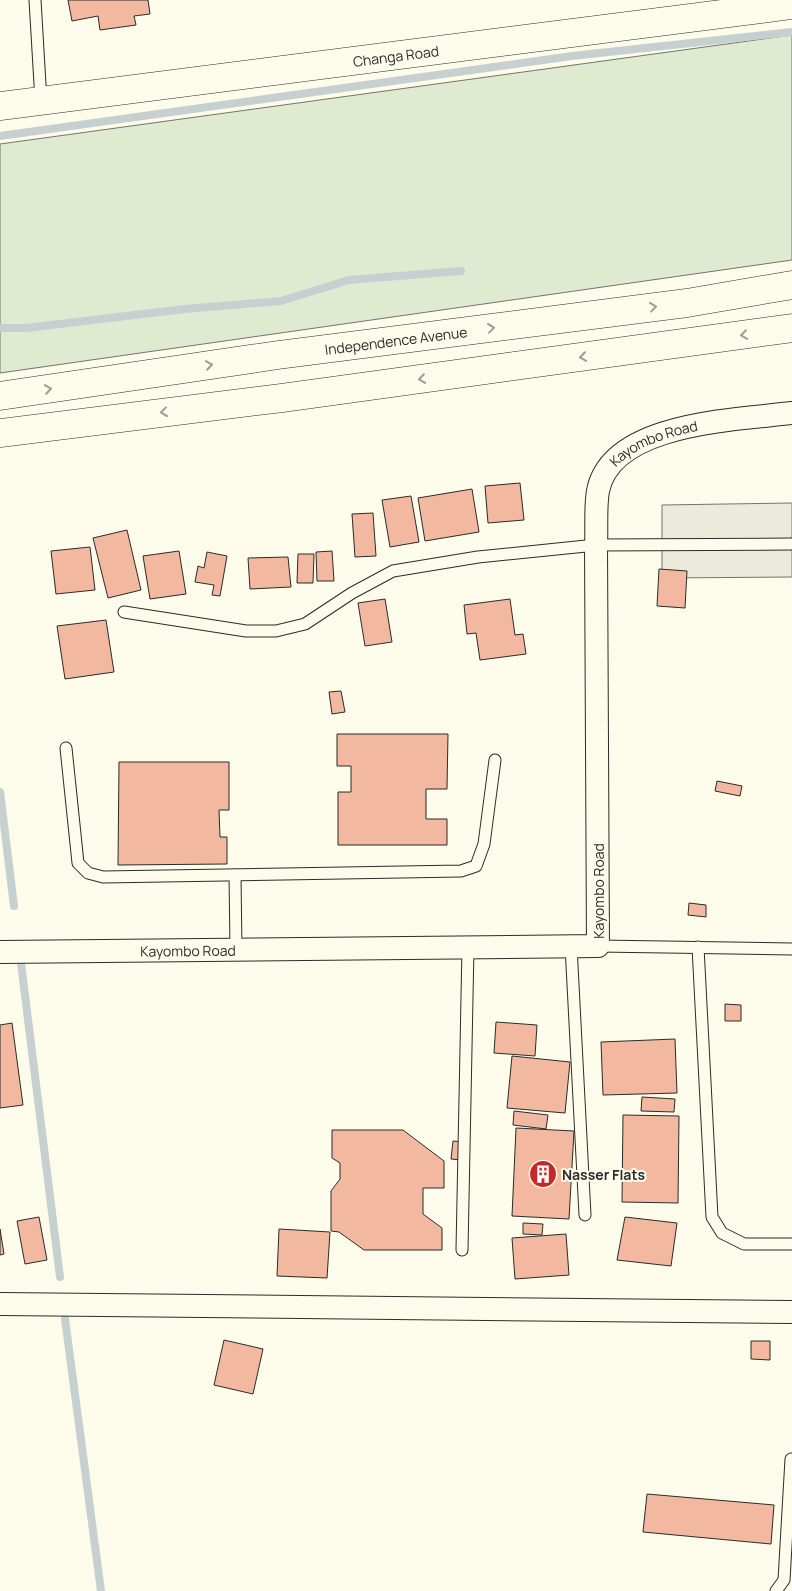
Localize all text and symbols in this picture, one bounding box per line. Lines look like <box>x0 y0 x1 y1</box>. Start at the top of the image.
street label: Changa Road <box>352 41 440 70</box>
one-way arrow <box>649 302 657 313</box>
street label: Independence Avenue <box>324 322 468 358</box>
one-way arrow <box>488 323 496 334</box>
one-way arrow <box>739 329 747 340</box>
one-way arrow <box>578 351 586 362</box>
one-way arrow <box>205 360 213 371</box>
one-way arrow <box>417 373 425 384</box>
one-way arrow <box>44 384 53 394</box>
one-way arrow <box>160 406 168 417</box>
street label: Kayombo Road <box>605 415 699 470</box>
street label: Kayombo Road <box>589 843 608 939</box>
street label: Kayombo Road <box>140 940 236 960</box>
building icon: Nasser Flats <box>528 1159 558 1189</box>
place label: Nasser Flats <box>562 1165 645 1184</box>

